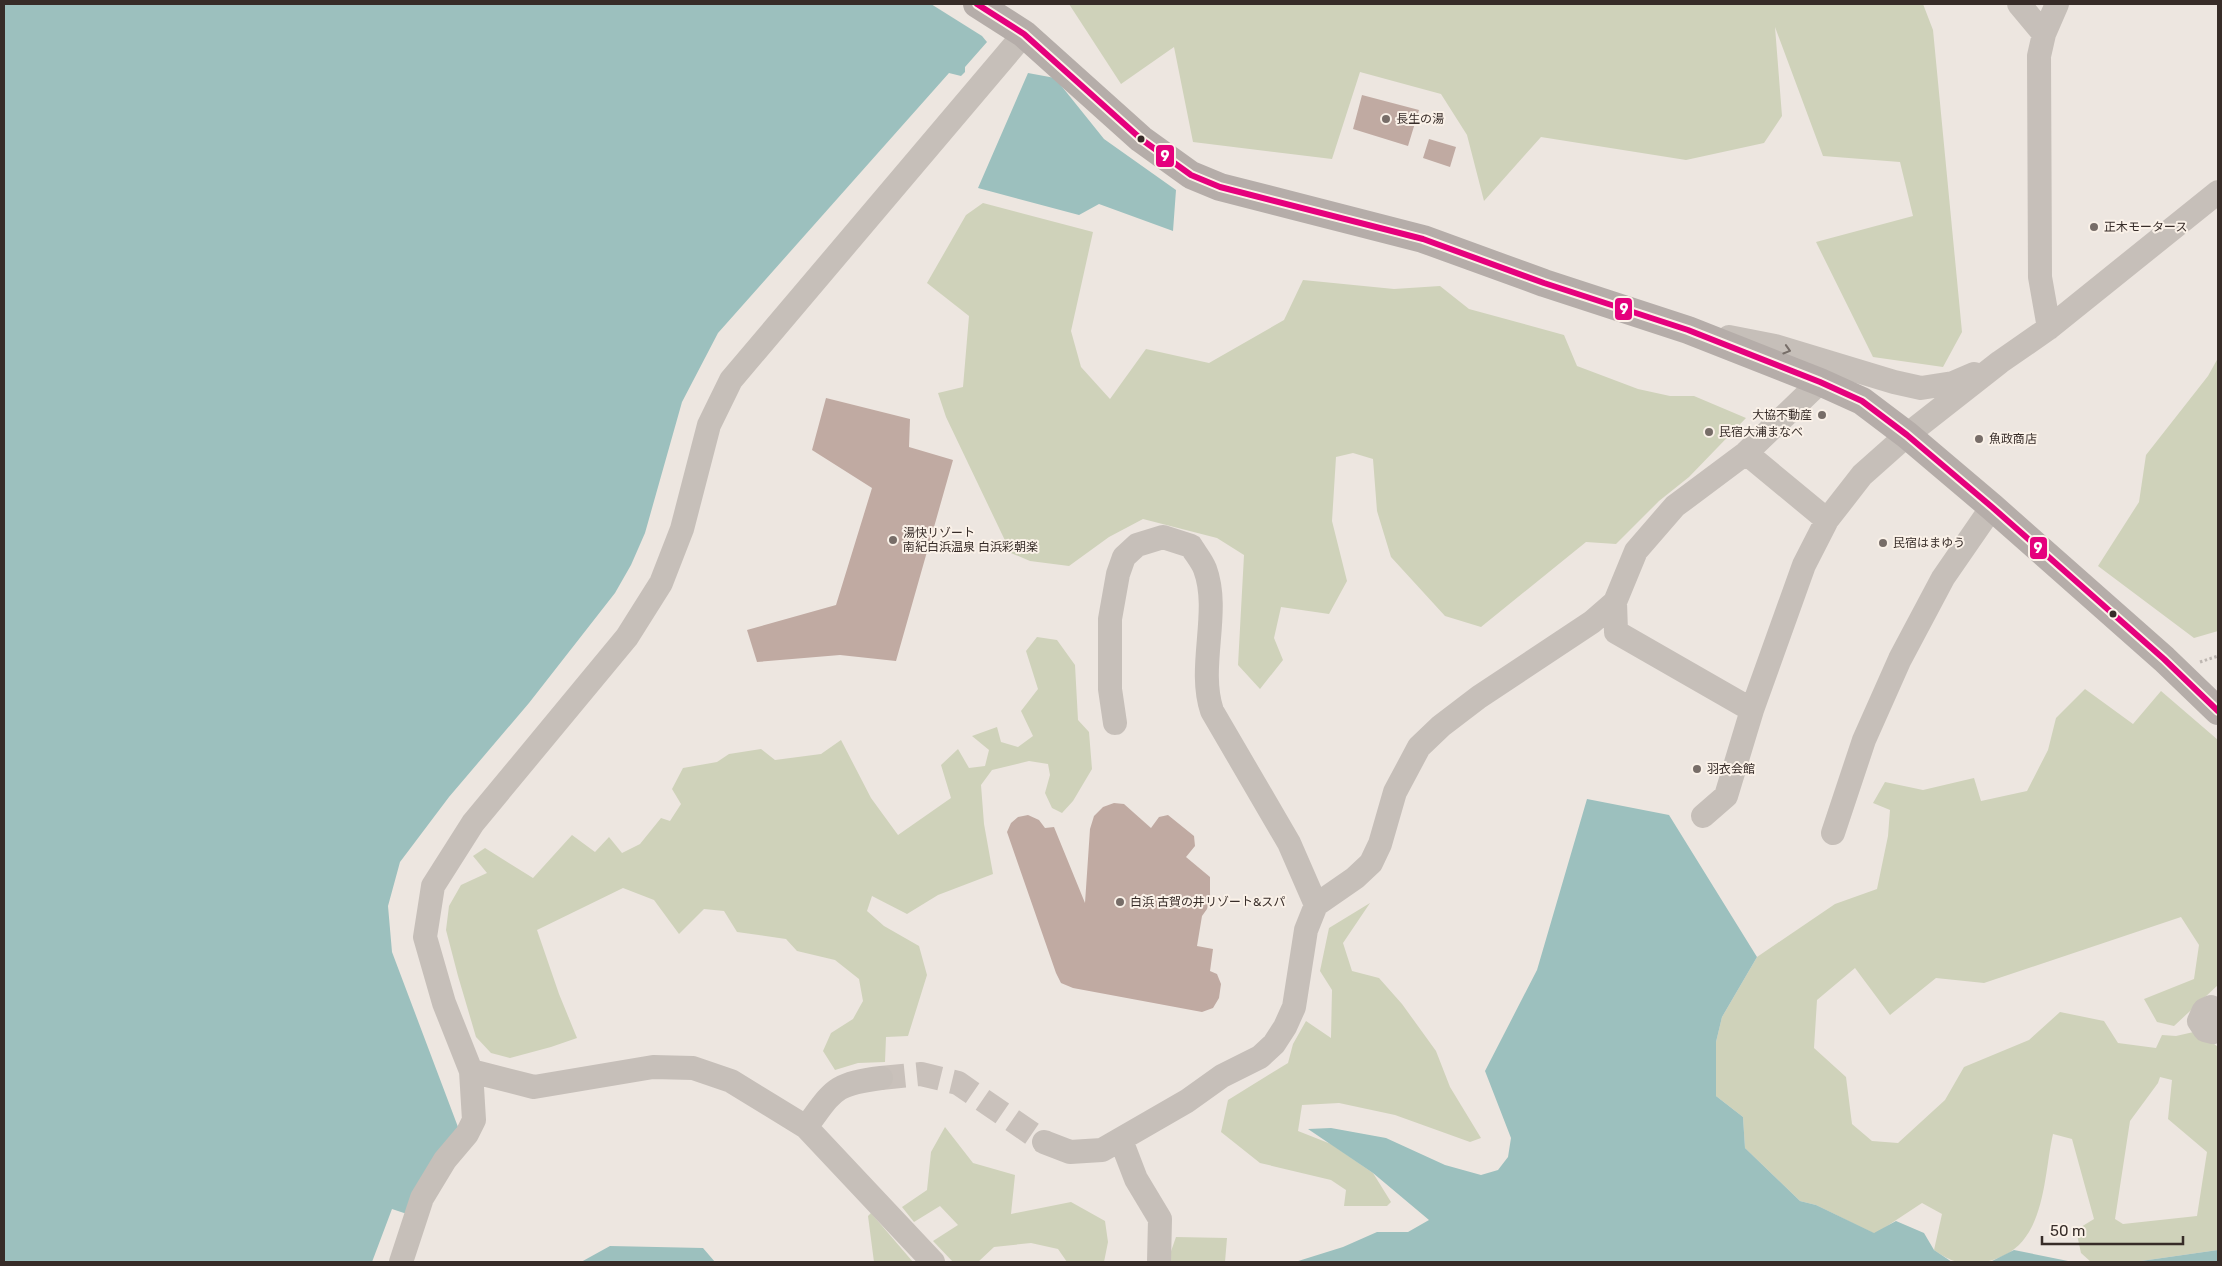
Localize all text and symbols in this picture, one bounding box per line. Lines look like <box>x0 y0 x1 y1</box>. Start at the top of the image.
place label: 長生の湯 <box>1396 112 1444 126</box>
marker: 長生の湯 <box>1380 113 1392 125</box>
unlabelled marker <box>1136 134 1146 144</box>
line badge: 9 <box>1155 144 1175 168</box>
text: 9 <box>1161 148 1170 165</box>
place label: 正木モータース <box>2104 220 2187 234</box>
marker: 正木モータース <box>2088 221 2100 233</box>
line badge: 9 <box>1614 297 1633 321</box>
text: 9 <box>1620 301 1629 318</box>
one-way arrow <box>1782 344 1791 354</box>
place label: 大協不動産 <box>1752 408 1812 422</box>
marker: 大協不動産 <box>1816 409 1828 421</box>
place label: 民宿大浦まなべ <box>1719 425 1803 439</box>
marker: 民宿大浦まなべ <box>1703 426 1715 438</box>
place label: 魚政商店 <box>1989 432 2037 446</box>
marker: 魚政商店 <box>1973 433 1985 445</box>
place label: 湯快リゾート 南紀白浜温泉 白浜彩朝楽 <box>903 526 1038 554</box>
marker: 湯快リゾート 南紀白浜温泉 白浜彩朝楽 <box>887 534 899 546</box>
place label: 民宿はまゆう <box>1893 536 1965 550</box>
line badge: 9 <box>2029 536 2048 560</box>
marker: 民宿はまゆう <box>1877 537 1889 549</box>
text: 9 <box>2034 540 2043 557</box>
unlabelled marker <box>2108 609 2118 619</box>
place label: 羽衣会館 <box>1707 762 1755 776</box>
marker: 羽衣会館 <box>1691 763 1703 775</box>
place label: 白浜 古賀の井リゾート&スパ <box>1130 895 1285 909</box>
marker: 白浜 古賀の井リゾート&スパ <box>1114 896 1126 908</box>
scale bar <box>2042 1214 2183 1246</box>
text: 50 m <box>2050 1222 2085 1240</box>

